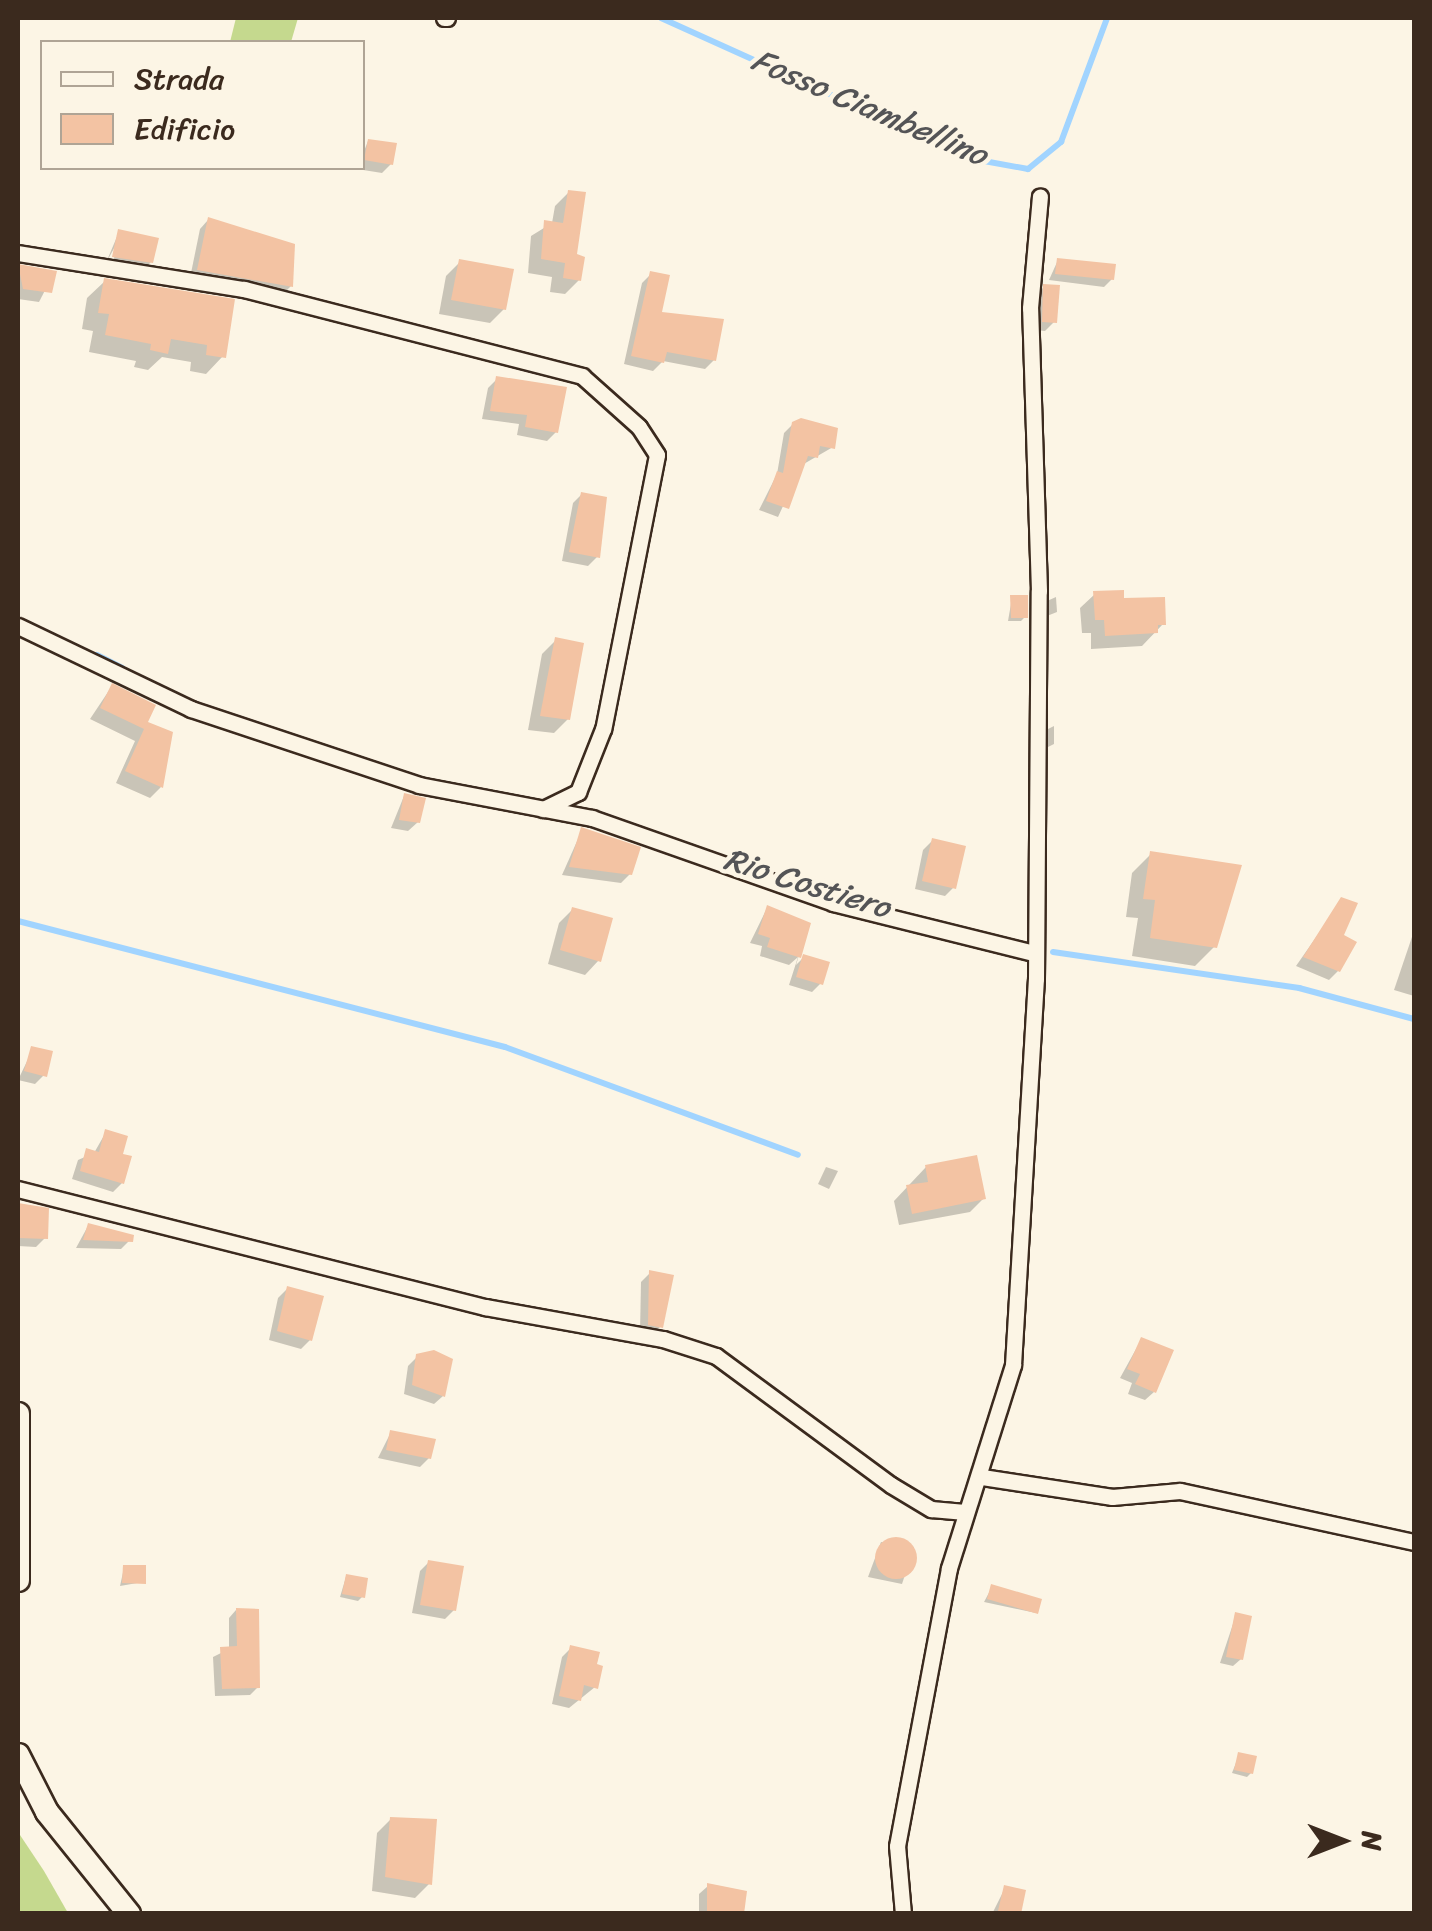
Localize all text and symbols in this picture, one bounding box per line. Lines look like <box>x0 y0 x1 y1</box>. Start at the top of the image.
legend <box>40 40 365 170</box>
water label: Fosso Ciambellino <box>746 41 992 175</box>
text: Strada <box>134 52 224 106</box>
text: Edificio <box>134 102 235 156</box>
water label: Rio Costiero <box>719 841 895 927</box>
north arrow <box>1292 1791 1392 1891</box>
text: N <box>1348 1831 1397 1851</box>

